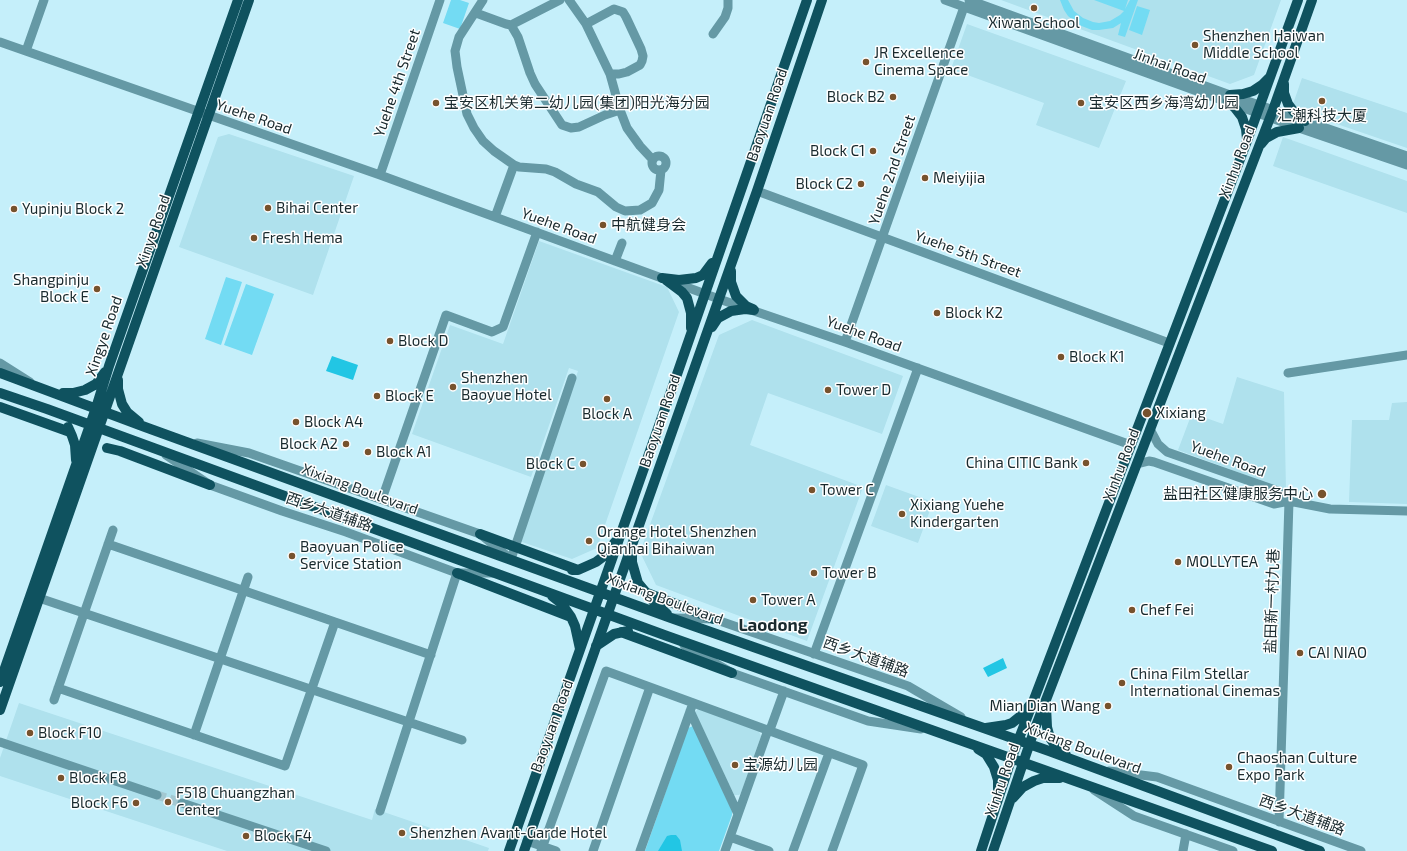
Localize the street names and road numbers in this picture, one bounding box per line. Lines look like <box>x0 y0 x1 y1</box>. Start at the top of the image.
street label: Yuehe 4th Street <box>370 27 424 139</box>
street label: Jinhai Road <box>1131 45 1209 87</box>
street label: Baoyuan Road <box>743 66 791 164</box>
street label: Yuehe Road <box>214 96 294 138</box>
street label: Yuehe 2nd Street <box>865 113 919 227</box>
street label: Xinhu Road <box>1215 123 1259 201</box>
street label: Xinye Road <box>132 192 174 270</box>
street label: Yuehe Road <box>519 204 599 248</box>
street label: Yuehe 5th Street <box>912 226 1024 282</box>
street label: Xingye Road <box>82 293 126 379</box>
street label: Yuehe Road <box>824 312 904 356</box>
street label: Baoyuan Road <box>636 372 684 470</box>
street label: Xinhu Road <box>1099 426 1143 504</box>
street label: Yuehe Road <box>1188 437 1268 481</box>
street label: Xixiang Boulevard <box>299 460 421 518</box>
street label: 西乡大道辅路 <box>284 489 374 535</box>
street label: 盐田新一村九巷 <box>1261 548 1283 654</box>
street label: Xixiang Boulevard <box>604 570 726 628</box>
street label: 西乡大道辅路 <box>821 633 911 681</box>
street label: Baoyuan Road <box>527 677 577 775</box>
street label: Xixiang Boulevard <box>1022 719 1144 777</box>
street label: Xinhu Road <box>981 741 1023 819</box>
street label: 西乡大道辅路 <box>1257 791 1347 839</box>

